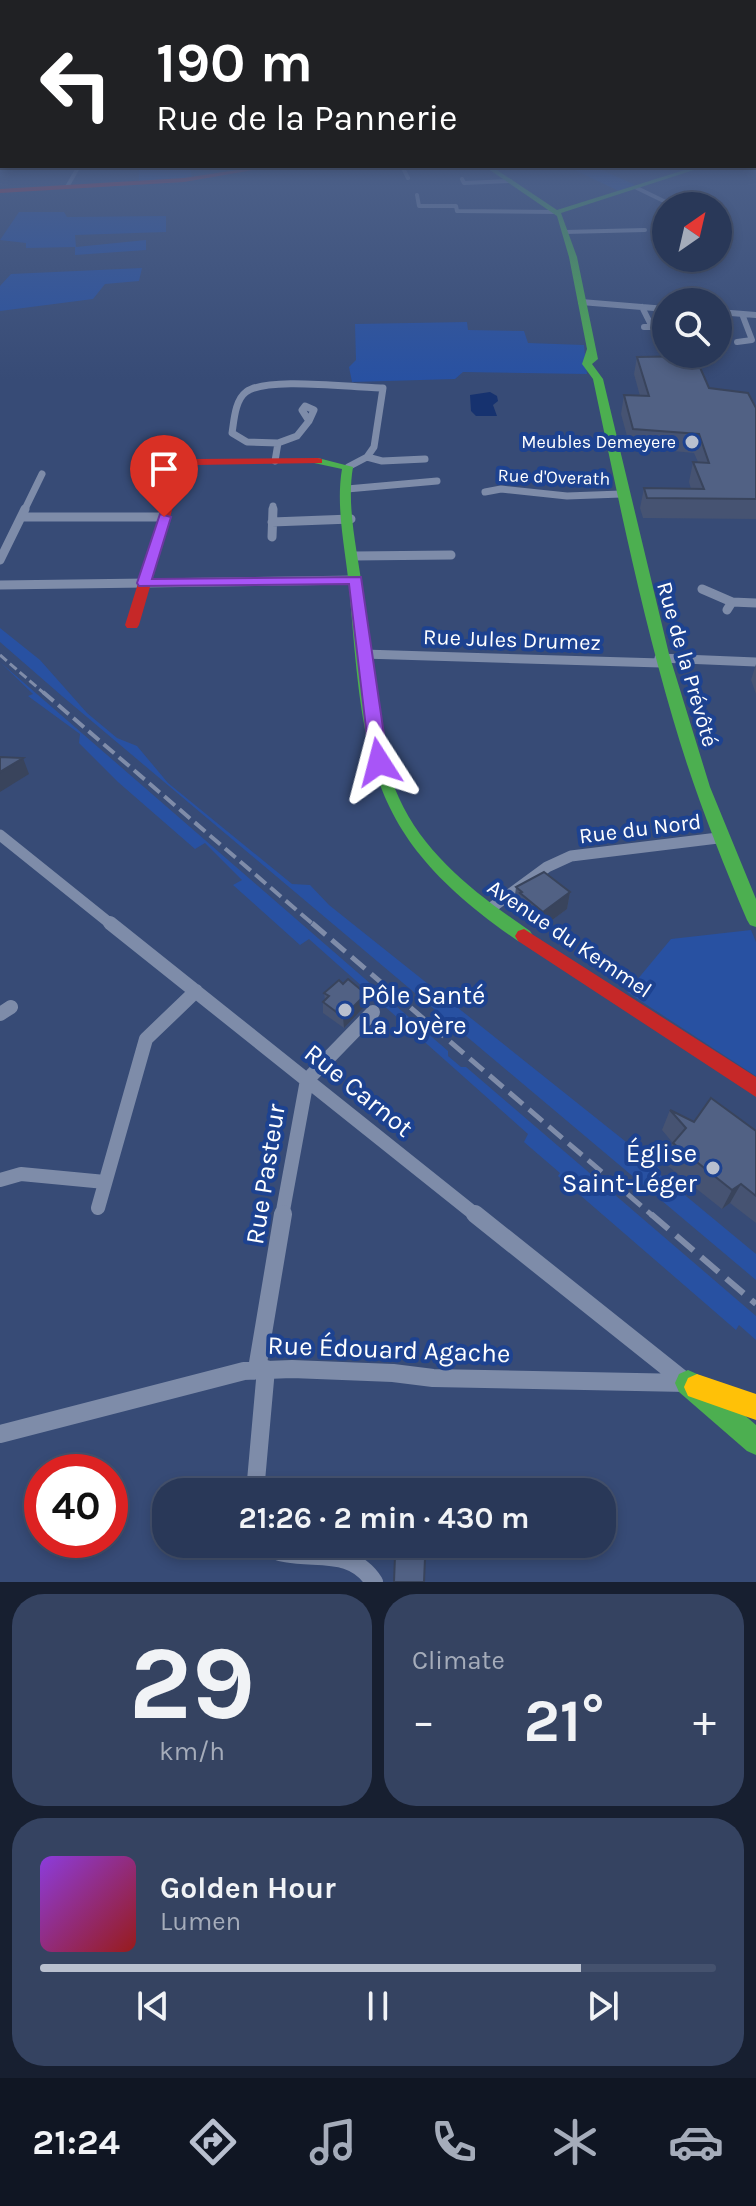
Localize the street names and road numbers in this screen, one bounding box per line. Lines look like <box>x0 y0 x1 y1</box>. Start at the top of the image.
street label: Rue d'Overath <box>497 464 611 490</box>
street label: Rue de la Prévôté <box>651 579 723 750</box>
street label: Rue Jules Drumez <box>423 624 601 656</box>
street label: Rue du Nord <box>578 809 703 849</box>
street label: Avenue du Kemmel <box>482 874 657 1003</box>
street label: Rue Carnot <box>298 1037 419 1144</box>
street label: Rue Pasteur <box>239 1101 292 1247</box>
street label: Rue Édouard Agache <box>267 1329 511 1369</box>

